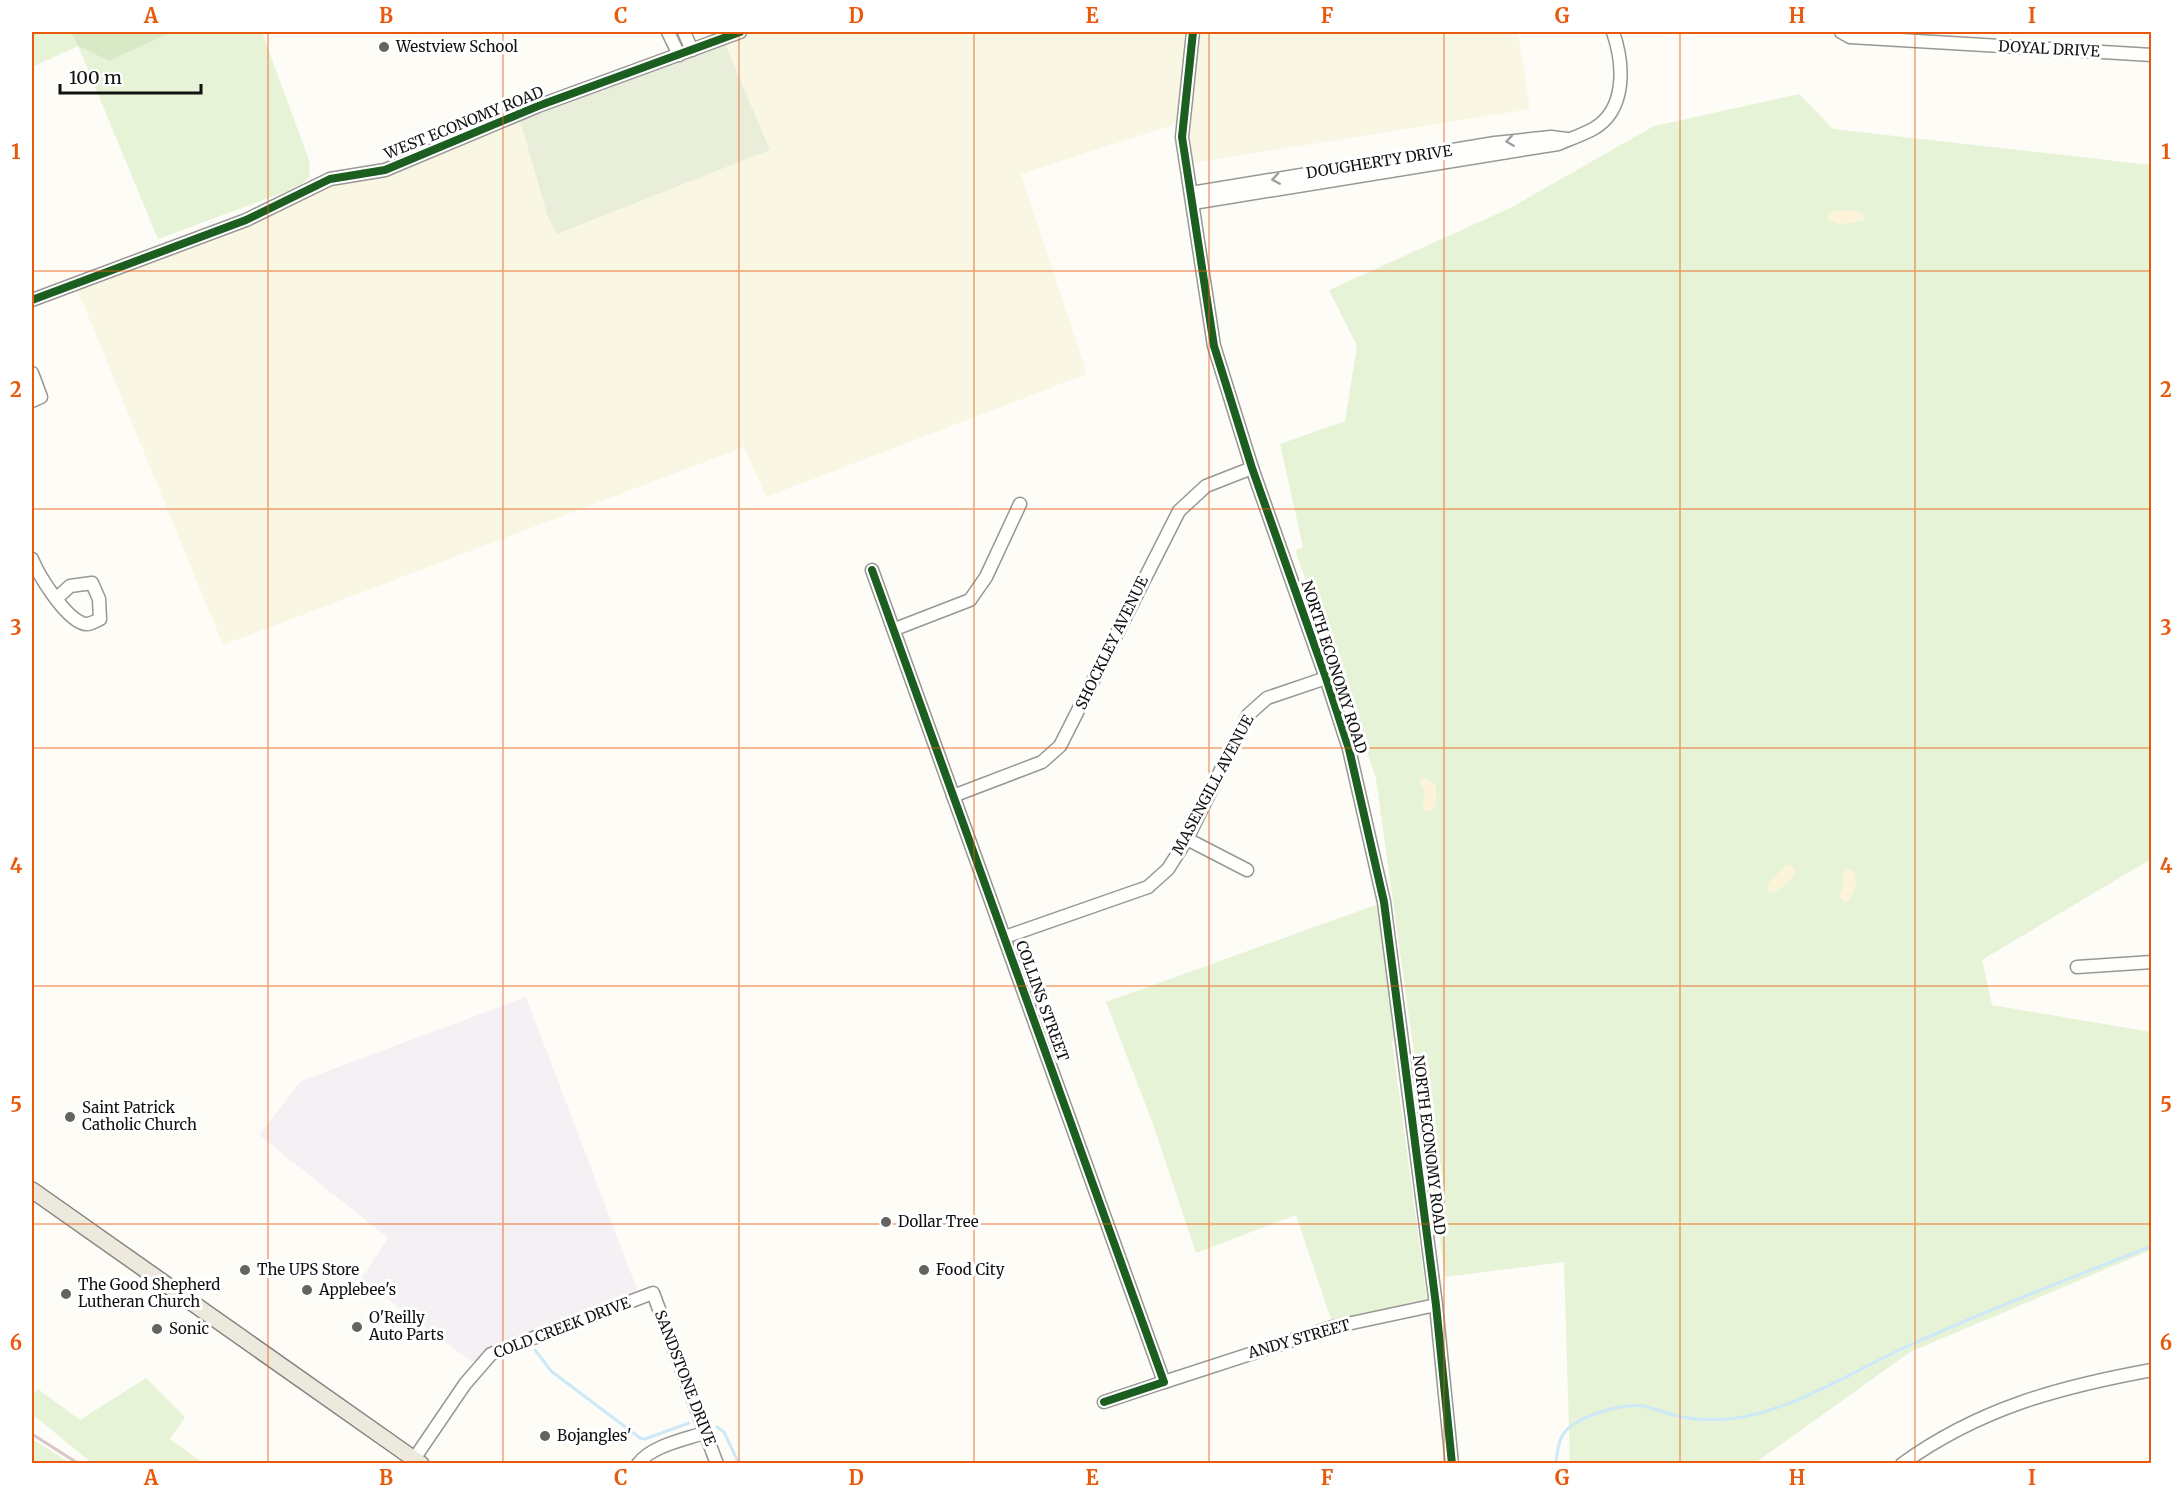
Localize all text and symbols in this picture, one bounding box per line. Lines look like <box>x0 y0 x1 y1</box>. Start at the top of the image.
text: A <box>143 3 159 28</box>
text: B <box>379 3 393 28</box>
text: C <box>614 3 628 28</box>
text: D <box>848 3 864 28</box>
text: E <box>1085 3 1099 28</box>
text: F <box>1321 3 1334 28</box>
text: G <box>1555 3 1570 28</box>
text: H <box>1789 3 1805 28</box>
text: I <box>2028 3 2036 28</box>
street label: DOYAL DRIVE <box>1998 36 2101 61</box>
place label: Westview School <box>395 37 518 56</box>
marker: Westview School <box>377 40 391 54</box>
scale bar <box>60 57 201 95</box>
text: 100 m <box>69 66 122 89</box>
street label: WEST ECONOMY ROAD <box>380 82 546 164</box>
one-way arrow <box>1505 135 1515 147</box>
text: 1 <box>11 139 21 164</box>
text: 1 <box>2161 139 2171 164</box>
street label: DOUGHERTY DRIVE <box>1305 141 1454 182</box>
one-way arrow <box>1271 172 1281 184</box>
text: 2 <box>10 377 22 402</box>
text: 2 <box>2160 377 2172 402</box>
street label: SHOCKLEY AVENUE <box>1071 573 1152 713</box>
street label: NORTH ECONOMY ROAD <box>1297 578 1371 756</box>
text: 3 <box>10 615 22 640</box>
text: 3 <box>2160 615 2172 640</box>
street label: MASENGILL AVENUE <box>1168 711 1258 858</box>
text: 4 <box>10 853 23 878</box>
text: 4 <box>2160 853 2173 878</box>
street label: COLLINS STREET <box>1012 938 1073 1064</box>
street label: NORTH ECONOMY ROAD <box>1409 1054 1450 1236</box>
text: 5 <box>10 1092 22 1117</box>
text: 5 <box>2160 1092 2172 1117</box>
place label: Saint Patrick Catholic Church <box>82 1098 197 1134</box>
marker: Saint Patrick Catholic Church <box>63 1110 77 1124</box>
place label: Dollar Tree <box>898 1212 979 1231</box>
marker: Dollar Tree <box>879 1215 893 1229</box>
place label: The UPS Store <box>257 1260 359 1279</box>
place label: Food City <box>936 1260 1005 1279</box>
marker: The UPS Store <box>238 1263 252 1277</box>
marker: Food City <box>917 1263 931 1277</box>
place label: The Good Shepherd Lutheran Church <box>78 1275 220 1311</box>
place label: Applebee's <box>318 1280 396 1299</box>
marker: Applebee's <box>300 1283 314 1297</box>
marker: The Good Shepherd Lutheran Church <box>59 1287 73 1301</box>
street label: COLD CREEK DRIVE <box>491 1293 633 1362</box>
street label: SANDSTONE DRIVE <box>651 1307 720 1449</box>
place label: O'Reilly Auto Parts <box>368 1308 444 1344</box>
street label: ANDY STREET <box>1245 1315 1353 1362</box>
place label: Sonic <box>169 1319 210 1338</box>
marker: O'Reilly Auto Parts <box>350 1320 364 1334</box>
marker: Sonic <box>150 1322 164 1336</box>
text: 6 <box>10 1330 22 1355</box>
text: 6 <box>2160 1330 2172 1355</box>
place label: Bojangles' <box>557 1426 631 1445</box>
marker: Bojangles' <box>538 1429 552 1443</box>
text: A <box>143 1465 159 1490</box>
text: B <box>379 1465 393 1490</box>
text: C <box>614 1465 628 1490</box>
text: D <box>848 1465 864 1490</box>
text: E <box>1085 1465 1099 1490</box>
text: F <box>1321 1465 1334 1490</box>
text: G <box>1555 1465 1570 1490</box>
text: H <box>1789 1465 1805 1490</box>
text: I <box>2028 1465 2036 1490</box>

